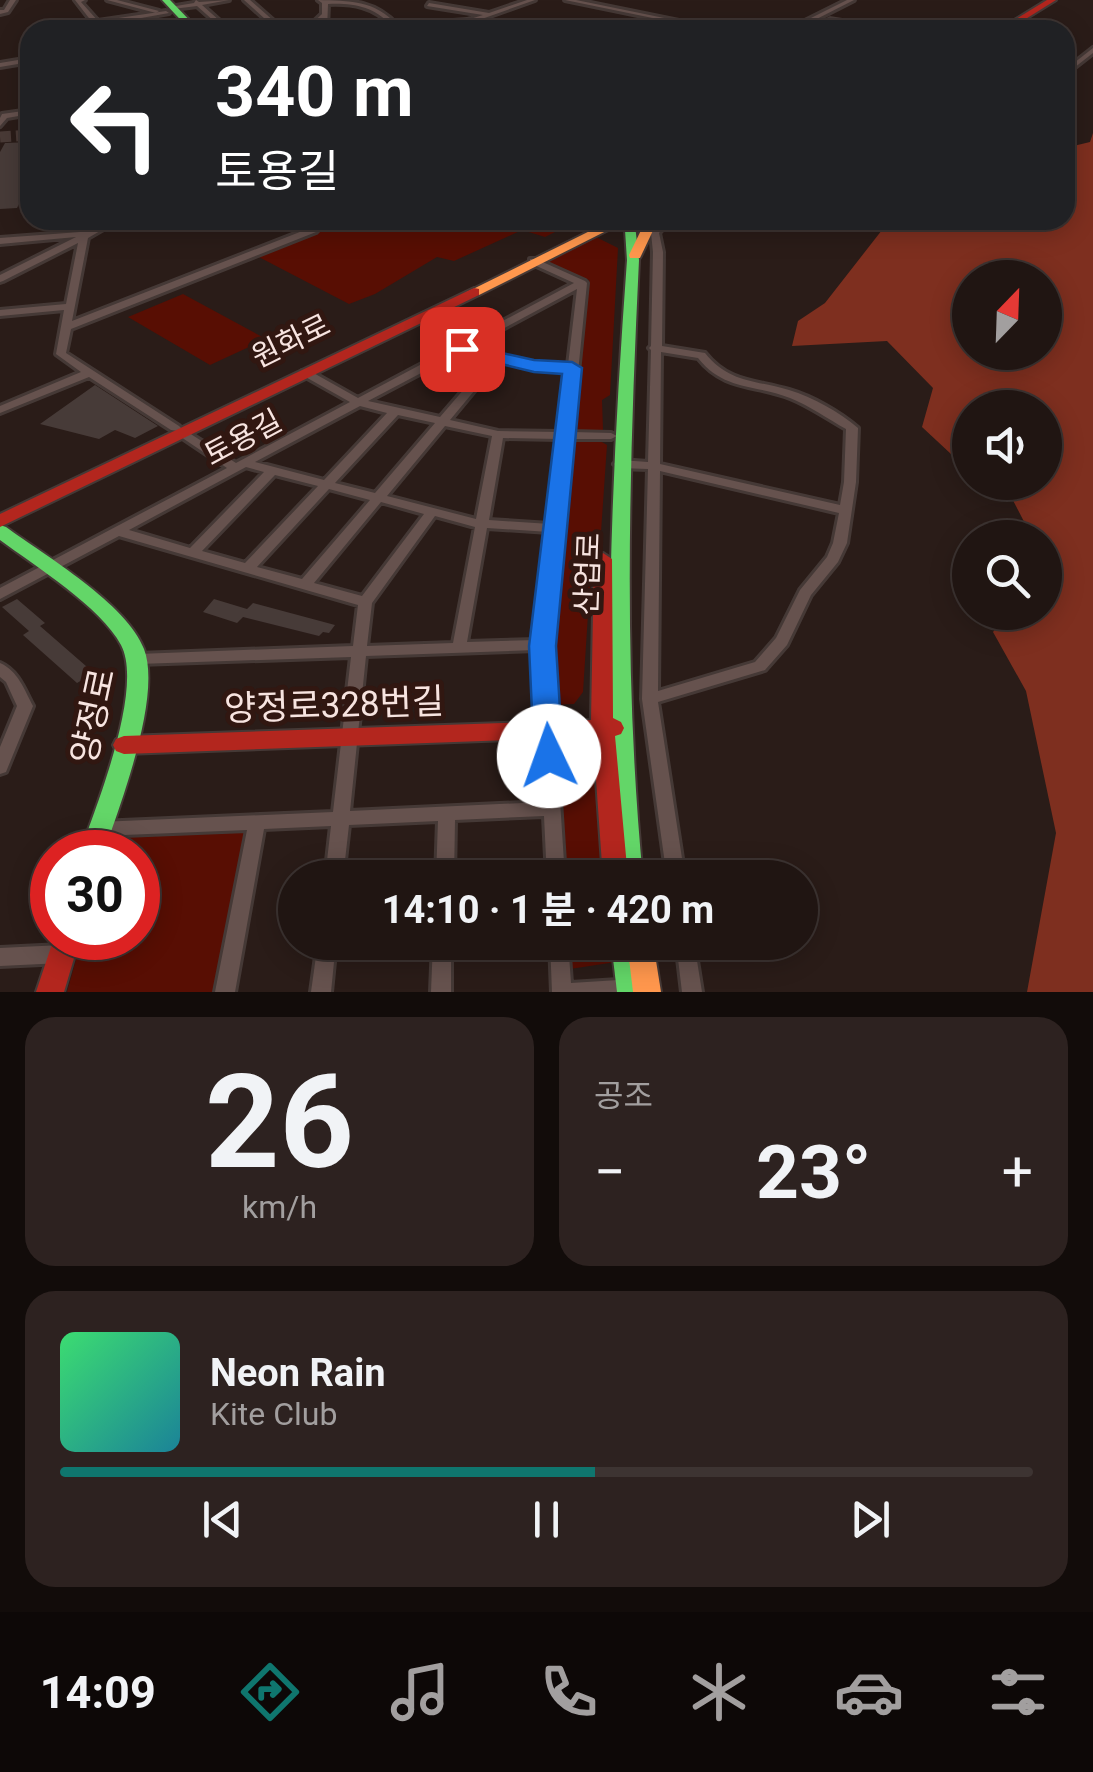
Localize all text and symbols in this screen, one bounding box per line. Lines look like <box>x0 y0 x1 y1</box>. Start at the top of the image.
text: 340 m <box>215 51 414 133</box>
icon: left <box>50 60 180 190</box>
text: 토용길 <box>215 145 339 198</box>
north arrow <box>952 260 1062 370</box>
map controls <box>952 260 1062 630</box>
street label: 원화로 <box>246 307 336 374</box>
pin <box>420 307 505 392</box>
icon: arrive <box>435 322 490 377</box>
button: sound <box>952 390 1062 500</box>
street label: 토용길 <box>198 403 288 472</box>
button: search <box>952 520 1062 630</box>
street label: 산업로 <box>569 532 606 616</box>
street label: 양정로 <box>63 665 124 768</box>
street label: 양정로328번길 <box>223 681 445 730</box>
position arrow <box>497 704 601 808</box>
speed limit sign: 30 <box>30 830 160 960</box>
text: 14:10 · 1 분 · 420 m <box>382 888 714 932</box>
text: 26 <box>205 1046 354 1199</box>
text: 공조 <box>594 1077 653 1115</box>
text: 23° <box>756 1128 871 1216</box>
text: − <box>594 1140 625 1204</box>
text: + <box>1002 1140 1033 1204</box>
text: km/h <box>242 1188 317 1226</box>
text: Neon Rain <box>210 1351 386 1395</box>
text: Kite Club <box>210 1395 337 1433</box>
icon: previous <box>195 1492 250 1547</box>
icon: pause <box>519 1492 574 1547</box>
icon: next <box>843 1492 898 1547</box>
icon: directions <box>235 1657 305 1727</box>
icon: music <box>385 1657 455 1727</box>
icon: phone <box>534 1657 604 1727</box>
icon: climate <box>684 1657 754 1727</box>
icon: car <box>834 1657 904 1727</box>
icon: filters <box>983 1657 1053 1727</box>
text: 14:09 <box>40 1666 156 1719</box>

